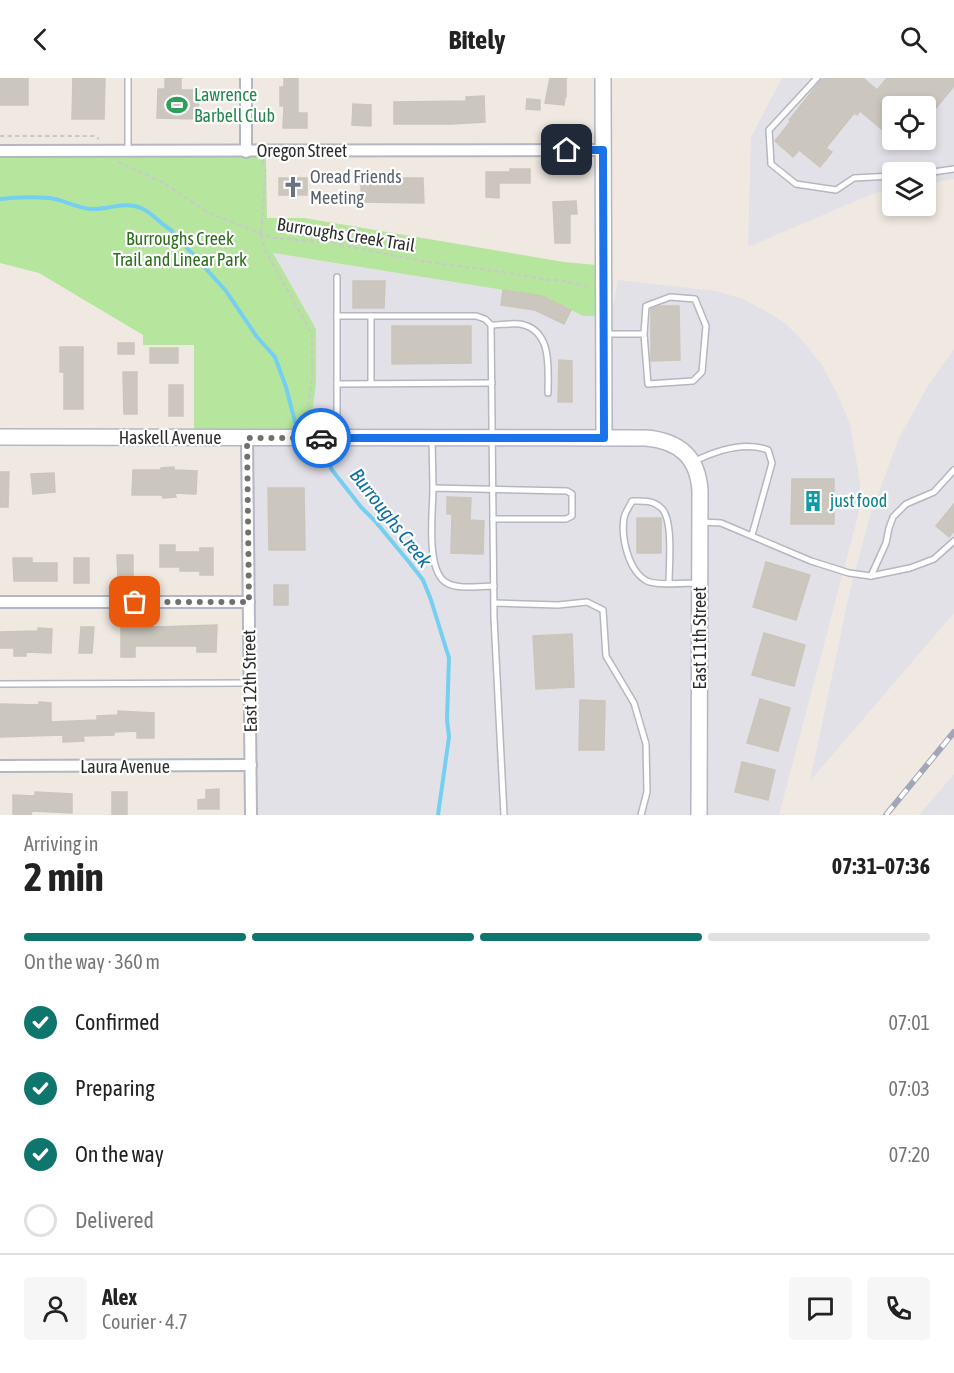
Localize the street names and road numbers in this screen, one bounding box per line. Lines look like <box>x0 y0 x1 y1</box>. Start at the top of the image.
street label: Oregon Street <box>257 140 347 161</box>
street label: Burroughs Creek Trail <box>276 213 417 256</box>
street label: Haskell Avenue <box>119 427 221 448</box>
street label: East 11th Street <box>689 587 710 689</box>
street label: East 12th Street <box>238 629 261 733</box>
street label: Laura Avenue <box>80 756 170 777</box>

